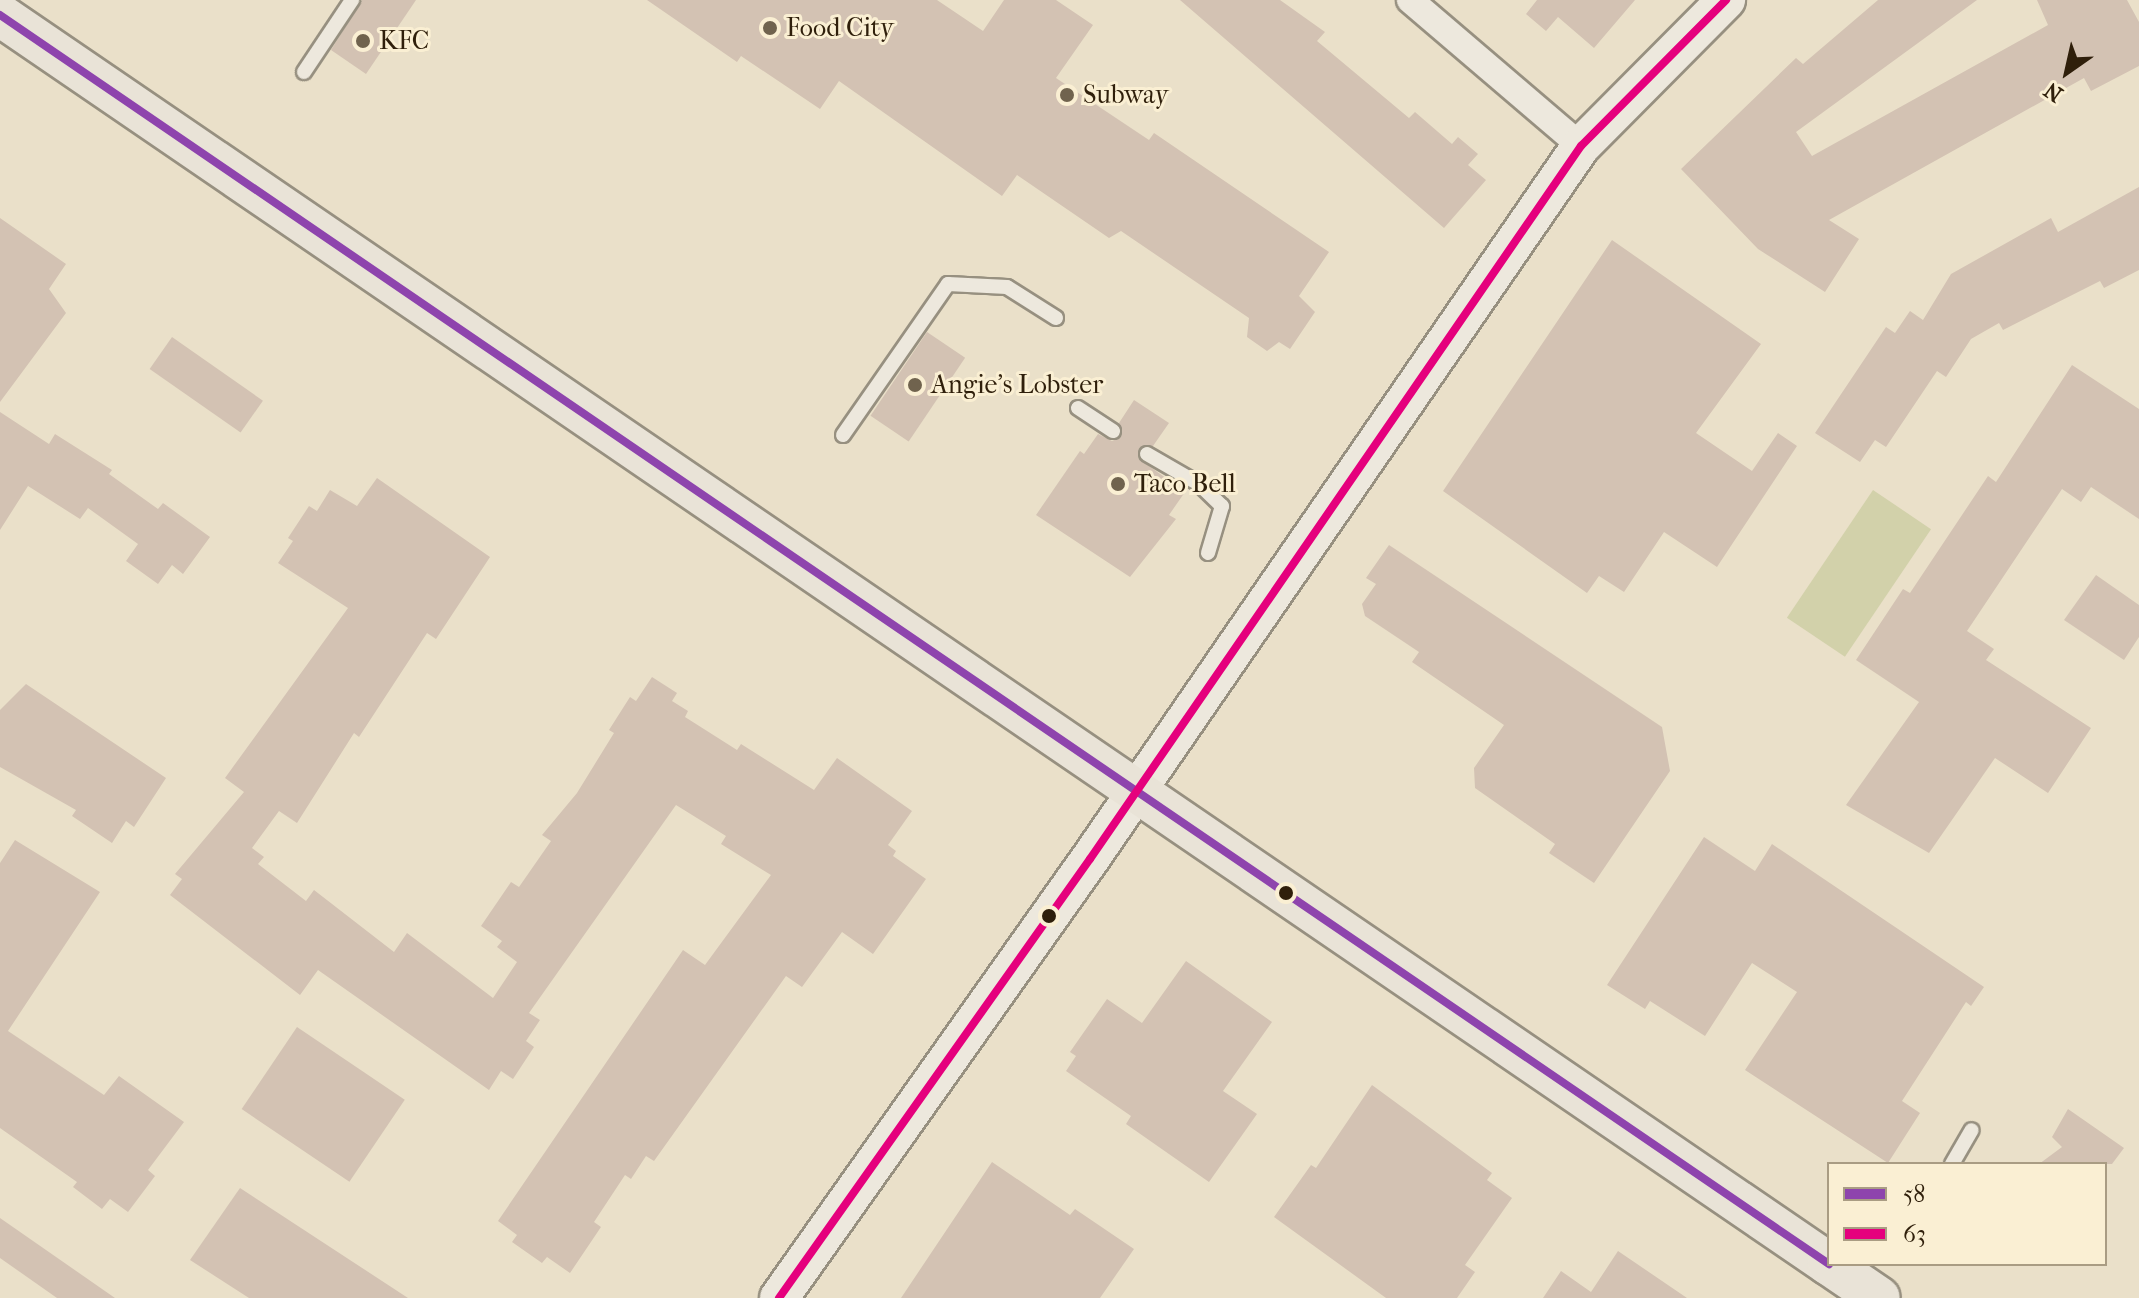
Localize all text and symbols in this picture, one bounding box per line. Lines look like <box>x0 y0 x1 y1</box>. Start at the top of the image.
place label: Food City <box>786 12 894 44</box>
marker: Food City <box>761 19 779 37</box>
place label: KFC <box>379 25 429 57</box>
marker: KFC <box>354 32 372 50</box>
north arrow <box>2027 32 2107 112</box>
text: N <box>2039 76 2068 107</box>
place label: Subway <box>1083 79 1169 111</box>
marker: Subway <box>1058 86 1076 104</box>
place label: Angie's Lobster <box>931 369 1103 401</box>
marker: Angie's Lobster <box>906 376 924 394</box>
place label: Taco Bell <box>1134 468 1236 500</box>
marker: Taco Bell <box>1109 475 1127 493</box>
unlabelled marker <box>1278 885 1294 901</box>
unlabelled marker <box>1041 908 1057 924</box>
legend <box>1827 1162 2107 1266</box>
text: 58 <box>1903 1180 1925 1208</box>
text: 63 <box>1903 1220 1926 1248</box>

